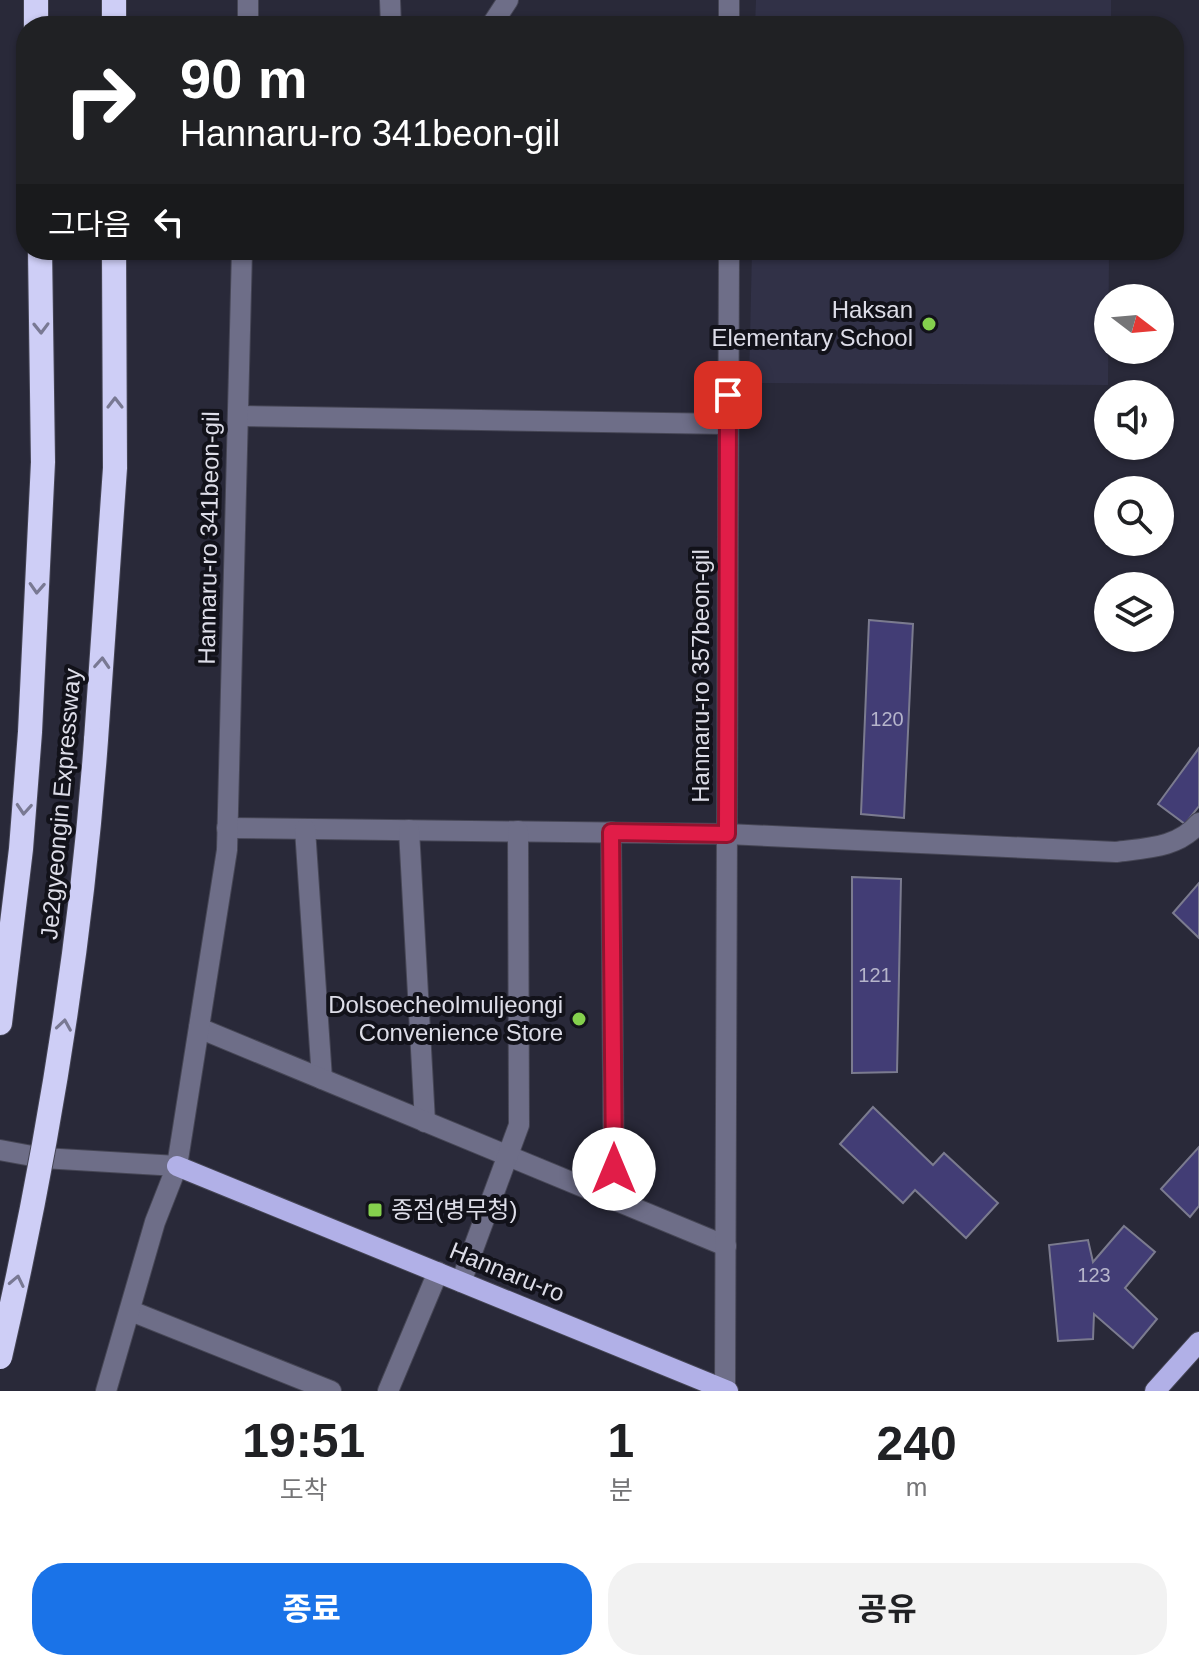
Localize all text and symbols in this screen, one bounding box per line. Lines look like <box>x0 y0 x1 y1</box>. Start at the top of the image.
text: 90 m <box>180 47 308 110</box>
icon: right <box>48 48 152 152</box>
text: Hannaru-ro 341beon-gil <box>180 113 560 154</box>
icon: left <box>147 200 191 244</box>
text: 그다음 <box>48 208 131 241</box>
north arrow <box>1094 284 1174 364</box>
map controls <box>1094 284 1174 652</box>
place label: Haksan Elementary School <box>712 296 913 351</box>
marker: Haksan Elementary School <box>920 315 938 333</box>
one-way arrow <box>32 322 50 335</box>
pin <box>694 361 762 429</box>
icon: arrive <box>706 373 750 417</box>
button: sound <box>1094 380 1174 460</box>
one-way arrow <box>106 396 124 409</box>
street label: Hannaru-ro 341beon-gil <box>193 411 224 665</box>
button: search <box>1094 476 1174 556</box>
street label: Hannaru-ro 357beon-gil <box>687 549 714 803</box>
button: layers <box>1094 572 1174 652</box>
one-way arrow <box>29 582 46 595</box>
one-way arrow <box>93 656 110 669</box>
street label: Je2gyeongin Expressway <box>35 667 86 941</box>
house number: 120 <box>870 708 904 730</box>
one-way arrow <box>16 803 33 816</box>
house number: 121 <box>858 964 892 986</box>
place label: Dolsoecheolmuljeongi Convenience Store <box>328 991 563 1046</box>
marker: Dolsoecheolmuljeongi Convenience Store <box>570 1010 588 1028</box>
one-way arrow <box>55 1018 72 1032</box>
position arrow <box>572 1127 656 1211</box>
place label: 종점(병무청) <box>391 1196 517 1223</box>
marker: 종점(병무청) <box>366 1201 384 1219</box>
street label: Hannaru-ro <box>446 1236 569 1307</box>
house number: 123 <box>1077 1264 1111 1286</box>
one-way arrow <box>8 1274 25 1288</box>
text: 19:51 <box>242 1414 365 1467</box>
text: 1 <box>607 1414 634 1467</box>
text: 240 <box>877 1417 957 1470</box>
text: m <box>906 1472 927 1502</box>
text: 도착 <box>280 1475 328 1505</box>
text: 분 <box>609 1475 633 1505</box>
button: 종료 <box>32 1563 592 1655</box>
button: 공유 <box>608 1563 1167 1655</box>

